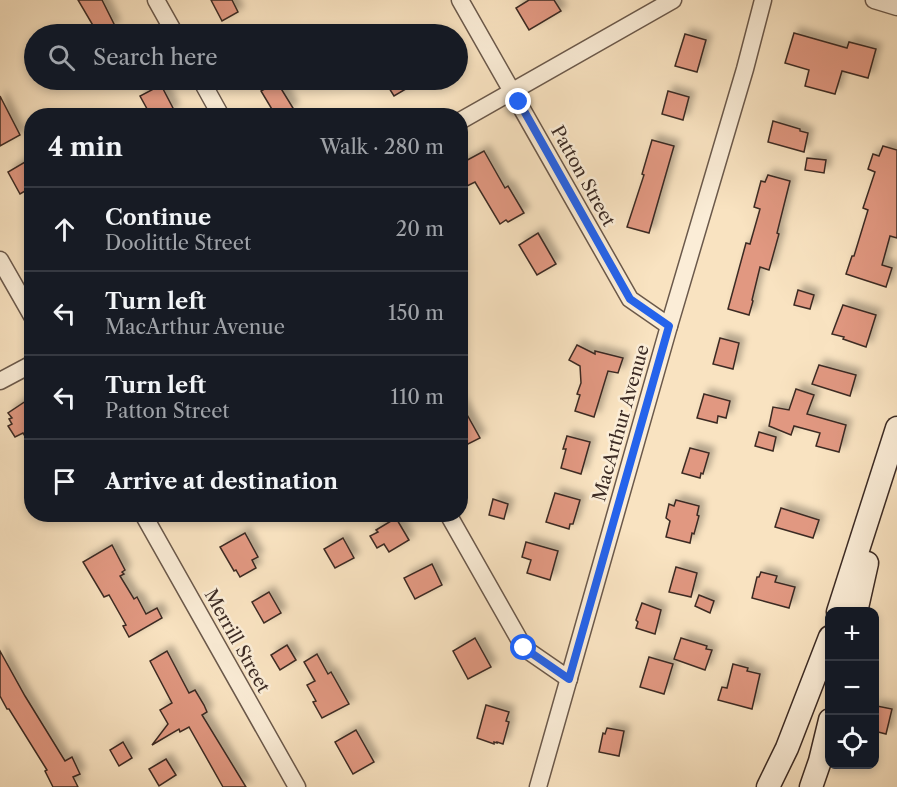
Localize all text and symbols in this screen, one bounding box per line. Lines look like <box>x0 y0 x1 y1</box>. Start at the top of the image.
search box <box>24 24 468 90</box>
icon: search <box>45 41 78 74</box>
text: Search here <box>93 44 218 71</box>
route end <box>505 88 531 114</box>
street label: Patton Street <box>546 122 620 231</box>
text: 4 min <box>48 131 123 163</box>
text: Walk · 280 m <box>320 135 444 159</box>
text: Continue <box>105 204 211 231</box>
icon: ahead <box>48 213 81 246</box>
text: 20 m <box>396 217 444 241</box>
text: Doolittle Street <box>105 231 251 255</box>
text: Turn left <box>105 288 206 315</box>
icon: left <box>48 297 81 330</box>
text: 150 m <box>388 301 444 325</box>
text: MacArthur Avenue <box>105 315 285 339</box>
street label: MacArthur Avenue <box>588 342 654 504</box>
text: Turn left <box>105 372 206 399</box>
icon: left <box>48 381 81 414</box>
text: 110 m <box>391 385 444 409</box>
text: Patton Street <box>105 399 229 423</box>
icon: arrive <box>48 465 81 498</box>
text: Arrive at destination <box>105 468 338 495</box>
street label: Merrill Street <box>200 585 275 697</box>
map controls <box>825 607 879 769</box>
button: + <box>825 607 879 661</box>
route start <box>510 634 536 660</box>
button: − <box>825 661 879 715</box>
button: locate <box>825 715 879 769</box>

